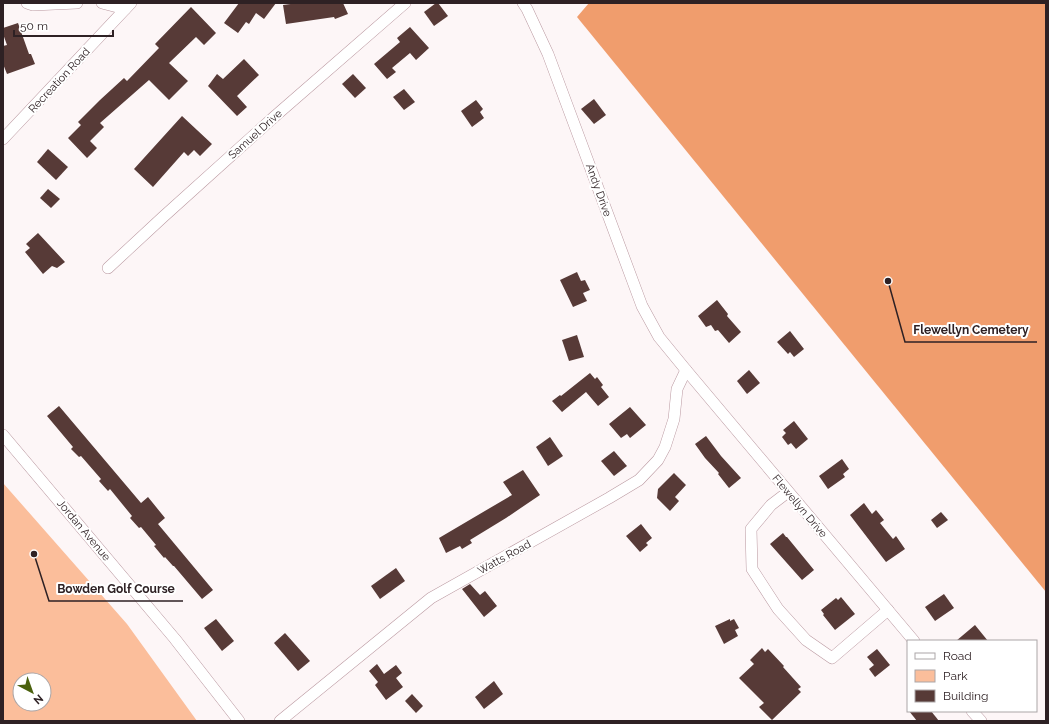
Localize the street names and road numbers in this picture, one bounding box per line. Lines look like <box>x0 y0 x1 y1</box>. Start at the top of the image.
street label: Recreation Road <box>26 45 93 115</box>
street label: Samuel Drive <box>226 107 285 162</box>
street label: Andy Drive <box>583 162 614 219</box>
street label: Flewellyn Drive <box>770 472 830 541</box>
street label: Jordan Avenue <box>54 497 113 564</box>
street label: Watts Road <box>475 537 533 577</box>

